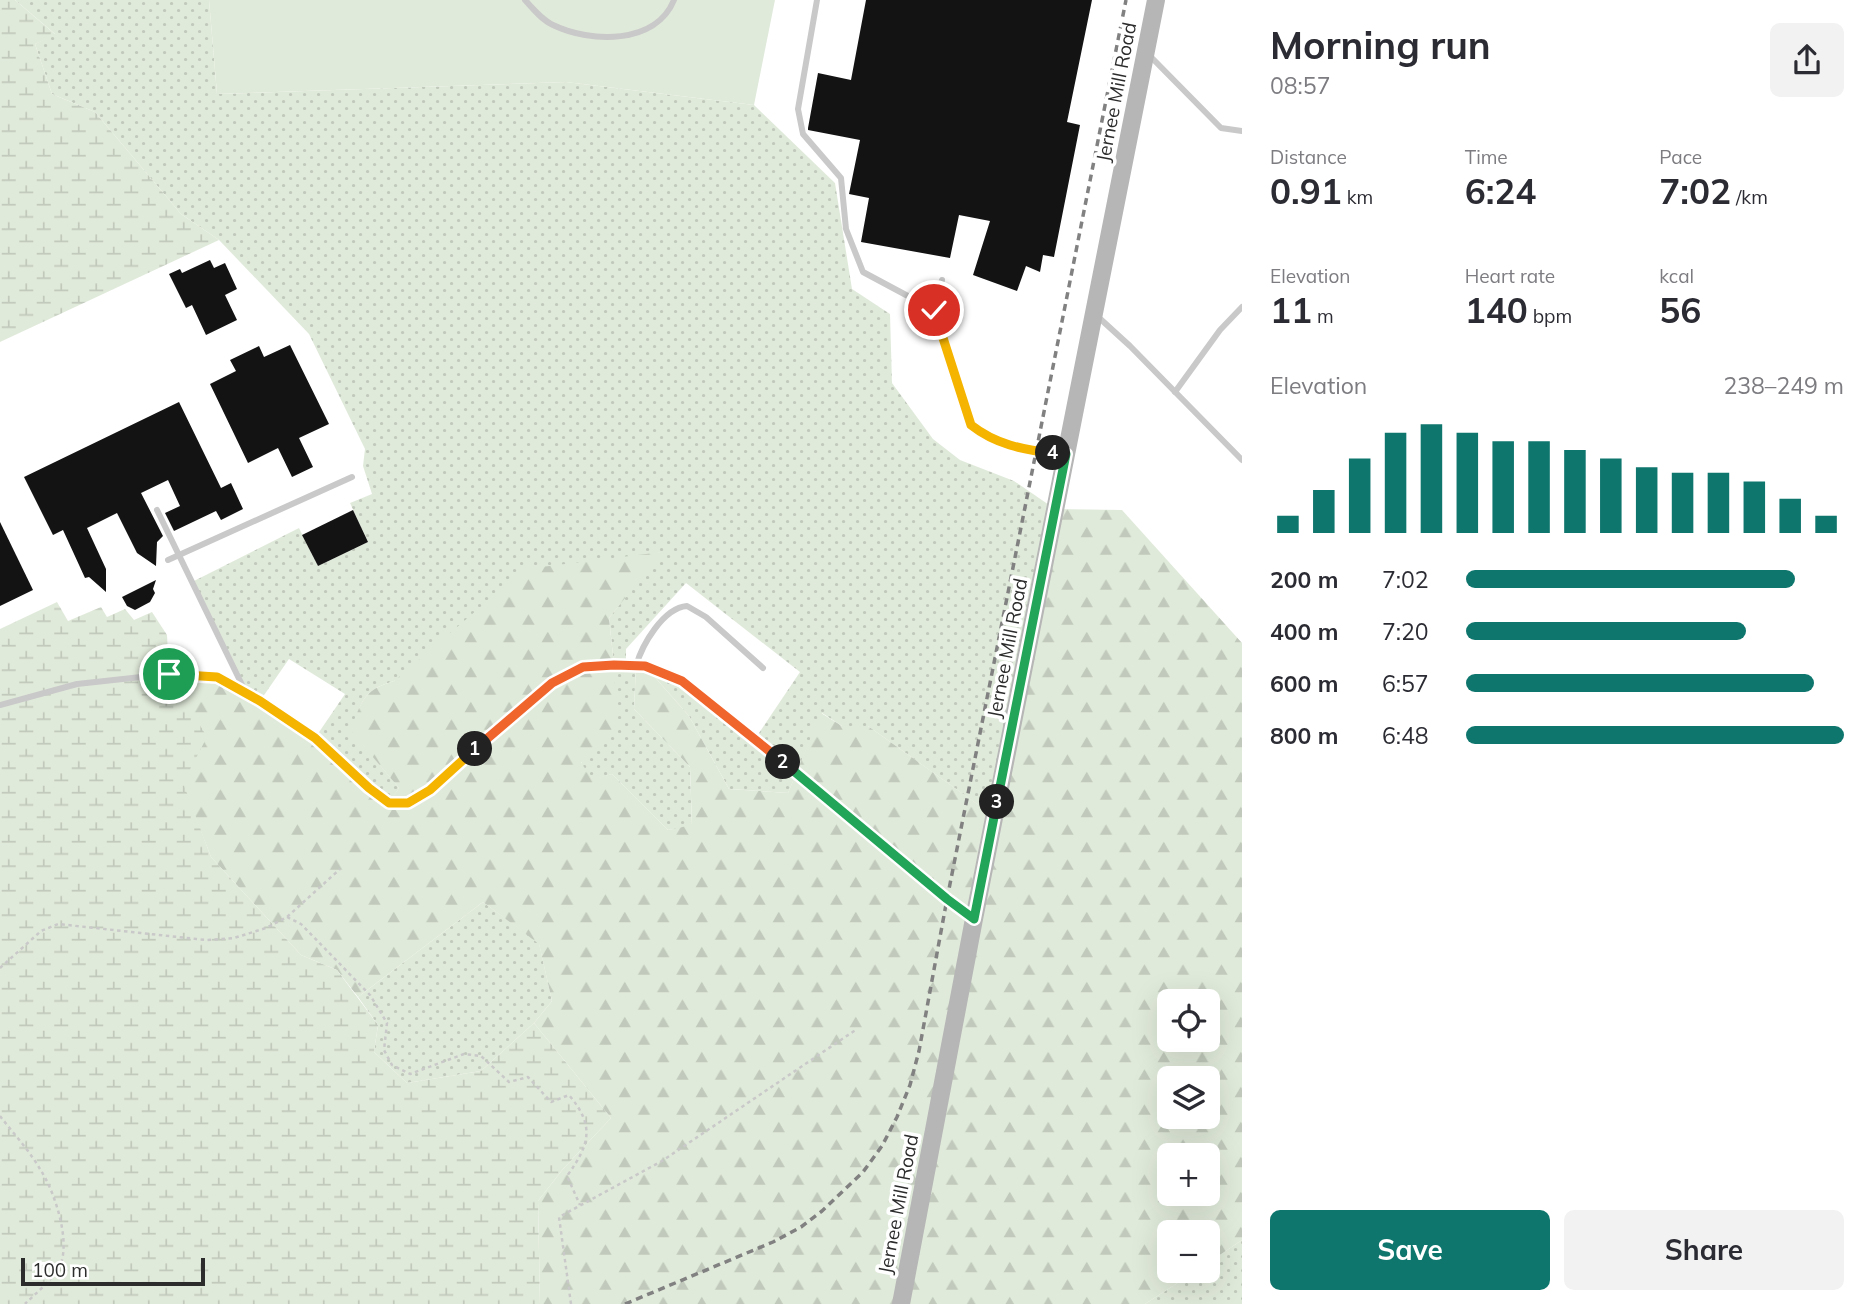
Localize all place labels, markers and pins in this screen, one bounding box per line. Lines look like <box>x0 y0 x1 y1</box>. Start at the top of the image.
pin <box>904 280 964 340</box>
pin: 4 <box>1036 435 1070 470</box>
pin <box>139 644 199 704</box>
pin: 1 <box>458 732 492 766</box>
pin: 2 <box>766 744 800 780</box>
pin: 3 <box>979 784 1014 820</box>

